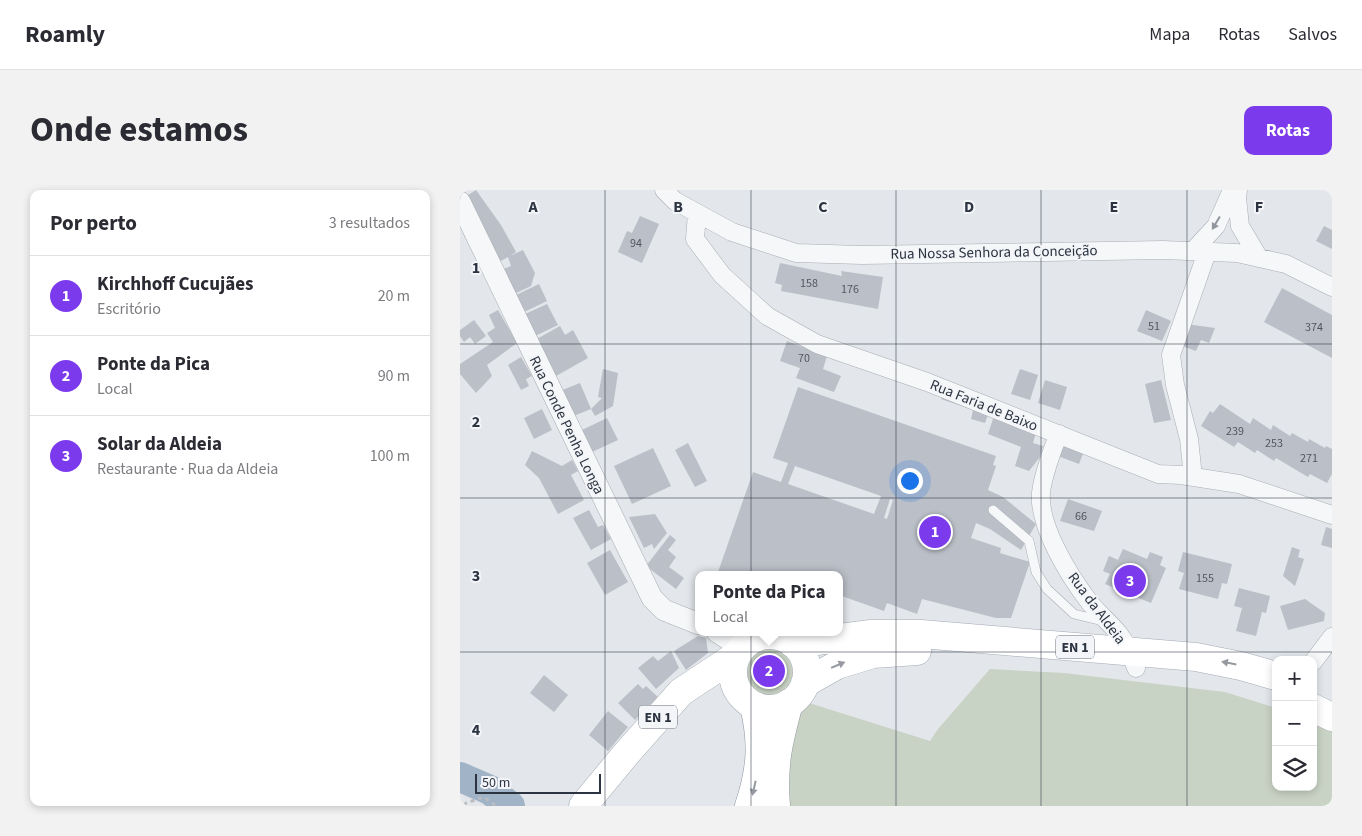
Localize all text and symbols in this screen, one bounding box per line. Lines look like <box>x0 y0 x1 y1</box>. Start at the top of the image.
text: Roamly <box>25 17 105 52</box>
text: Mapa <box>1149 22 1190 47</box>
text: Rotas <box>1218 22 1260 47</box>
text: Salvos <box>1288 22 1337 47</box>
text: Onde estamos <box>30 105 248 155</box>
button: Rotas <box>1244 106 1332 155</box>
text: A <box>527 196 538 218</box>
text: B <box>673 196 683 218</box>
text: C <box>818 196 828 218</box>
text: D <box>964 196 974 218</box>
text: E <box>1110 196 1118 218</box>
text: F <box>1255 196 1263 218</box>
text: Por perto <box>50 208 137 238</box>
text: 3 resultados <box>329 212 410 234</box>
one-way arrow <box>1212 216 1221 230</box>
house number: 94 <box>630 235 642 252</box>
street label: Rua Nossa Senhora da Conceição <box>890 240 1098 265</box>
text: 1 <box>472 257 480 279</box>
text: Kirchhoff Cucujães <box>97 271 254 298</box>
house number: 158 <box>800 275 818 292</box>
house number: 176 <box>841 281 859 298</box>
text: 1 <box>62 285 70 307</box>
text: 20 m <box>378 285 410 307</box>
text: Escritório <box>97 298 161 320</box>
house number: 51 <box>1148 318 1160 335</box>
house number: 374 <box>1305 319 1323 336</box>
house number: 70 <box>798 350 810 367</box>
text: Ponte da Pica <box>97 351 210 378</box>
street label: Rua Conde Penha Longa <box>524 352 609 498</box>
text: 2 <box>62 365 70 387</box>
text: 90 m <box>378 365 410 387</box>
street label: Rua Faria de Baixo <box>927 374 1041 437</box>
text: Local <box>97 378 133 400</box>
text: 2 <box>472 411 480 433</box>
house number: 239 <box>1226 423 1244 440</box>
text: Solar da Aldeia <box>97 431 222 458</box>
house number: 253 <box>1265 435 1283 452</box>
text: 3 <box>62 445 70 467</box>
text: 100 m <box>370 445 410 467</box>
house number: 271 <box>1300 450 1318 467</box>
text: Restaurante · Rua da Aldeia <box>97 458 278 480</box>
your location <box>897 468 923 494</box>
house number: 66 <box>1075 508 1087 525</box>
pin: 1 <box>919 513 951 551</box>
pin: 3 <box>1114 562 1146 600</box>
text: 3 <box>472 565 480 587</box>
street label: Rua da Aldeia <box>1063 568 1131 649</box>
house number: 155 <box>1196 570 1214 587</box>
popup <box>695 571 843 636</box>
text: Ponte da Pica <box>713 579 825 606</box>
text: Local <box>713 606 748 628</box>
road number: EN 1 <box>1056 636 1094 658</box>
pin: 2 <box>753 652 785 690</box>
map controls <box>1272 656 1317 791</box>
button: + <box>1272 656 1317 701</box>
one-way arrow <box>1220 659 1236 667</box>
one-way arrow <box>831 661 845 669</box>
button: − <box>1272 701 1317 746</box>
road number: EN 1 <box>639 706 677 728</box>
text: 4 <box>472 719 481 741</box>
button: layers <box>1272 746 1317 791</box>
scale bar <box>475 771 601 794</box>
text: 50 m <box>482 773 510 793</box>
one-way arrow <box>750 781 758 796</box>

